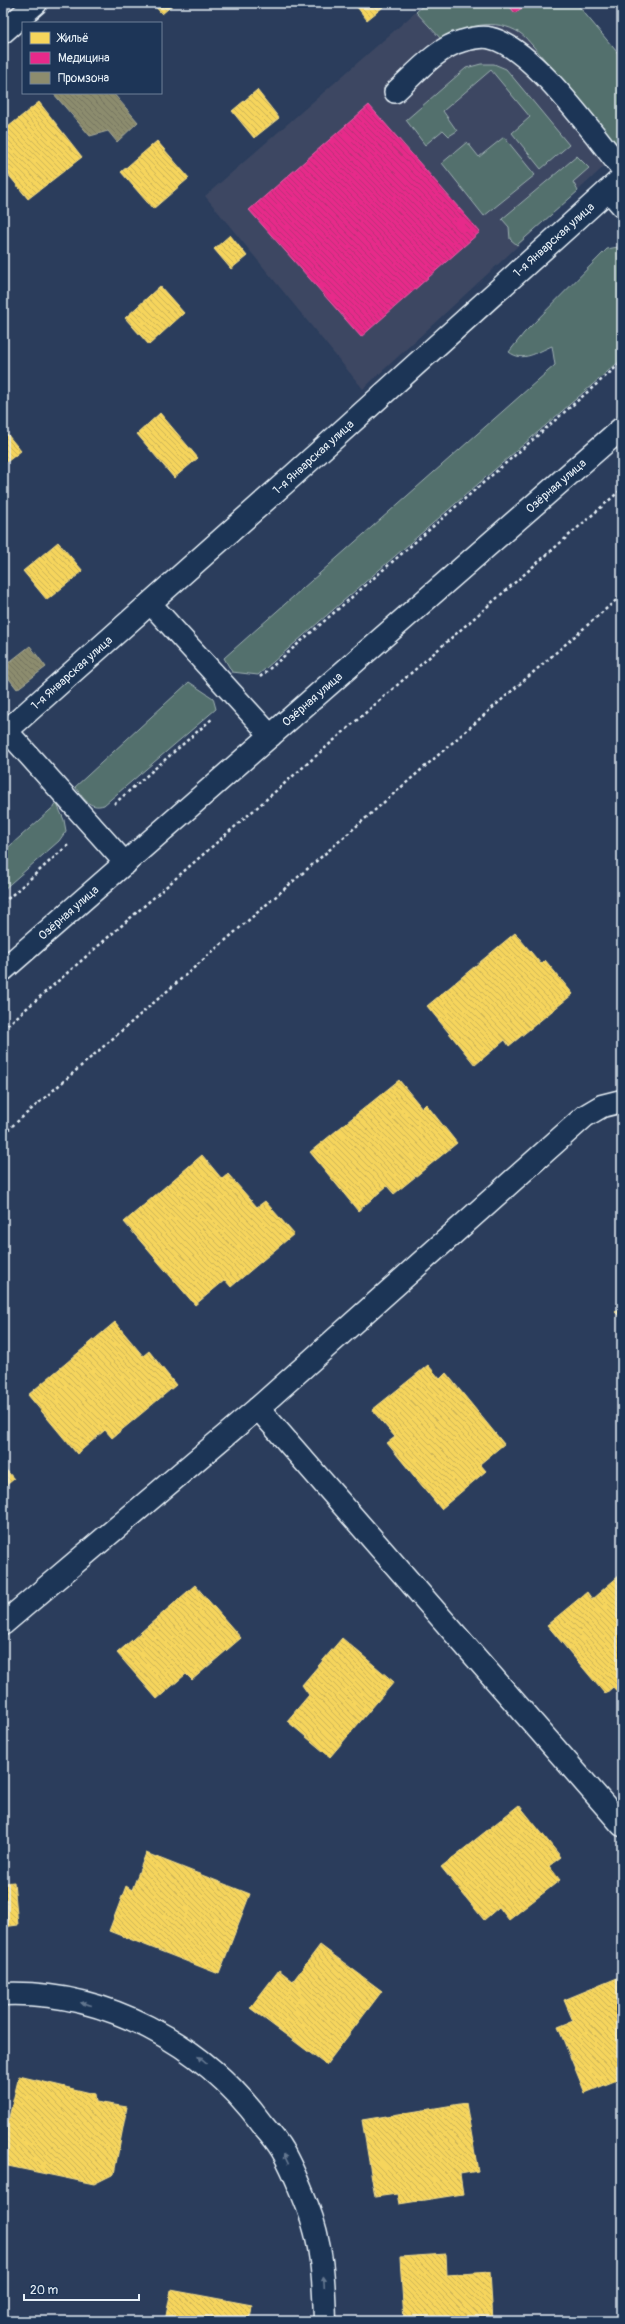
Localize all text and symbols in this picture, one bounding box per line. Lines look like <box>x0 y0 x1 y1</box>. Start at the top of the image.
legend <box>22 22 162 94</box>
text: Жильё <box>56 31 89 46</box>
text: Медицина <box>58 51 110 66</box>
text: Промзона <box>58 71 109 86</box>
street label: 1-я Январская улица <box>510 199 598 281</box>
street label: 1-я Январская улица <box>270 417 358 498</box>
street label: Озёрная улица <box>523 455 590 517</box>
street label: 1-я Январская улица <box>28 633 116 713</box>
street label: Озёрная улица <box>279 669 346 730</box>
street label: Озёрная улица <box>36 882 102 944</box>
one-way arrow <box>80 2000 93 2006</box>
one-way arrow <box>197 2056 208 2065</box>
one-way arrow <box>283 2153 289 2164</box>
scale bar <box>24 2276 139 2302</box>
one-way arrow <box>320 2276 327 2288</box>
text: 20 m <box>30 2283 59 2298</box>

